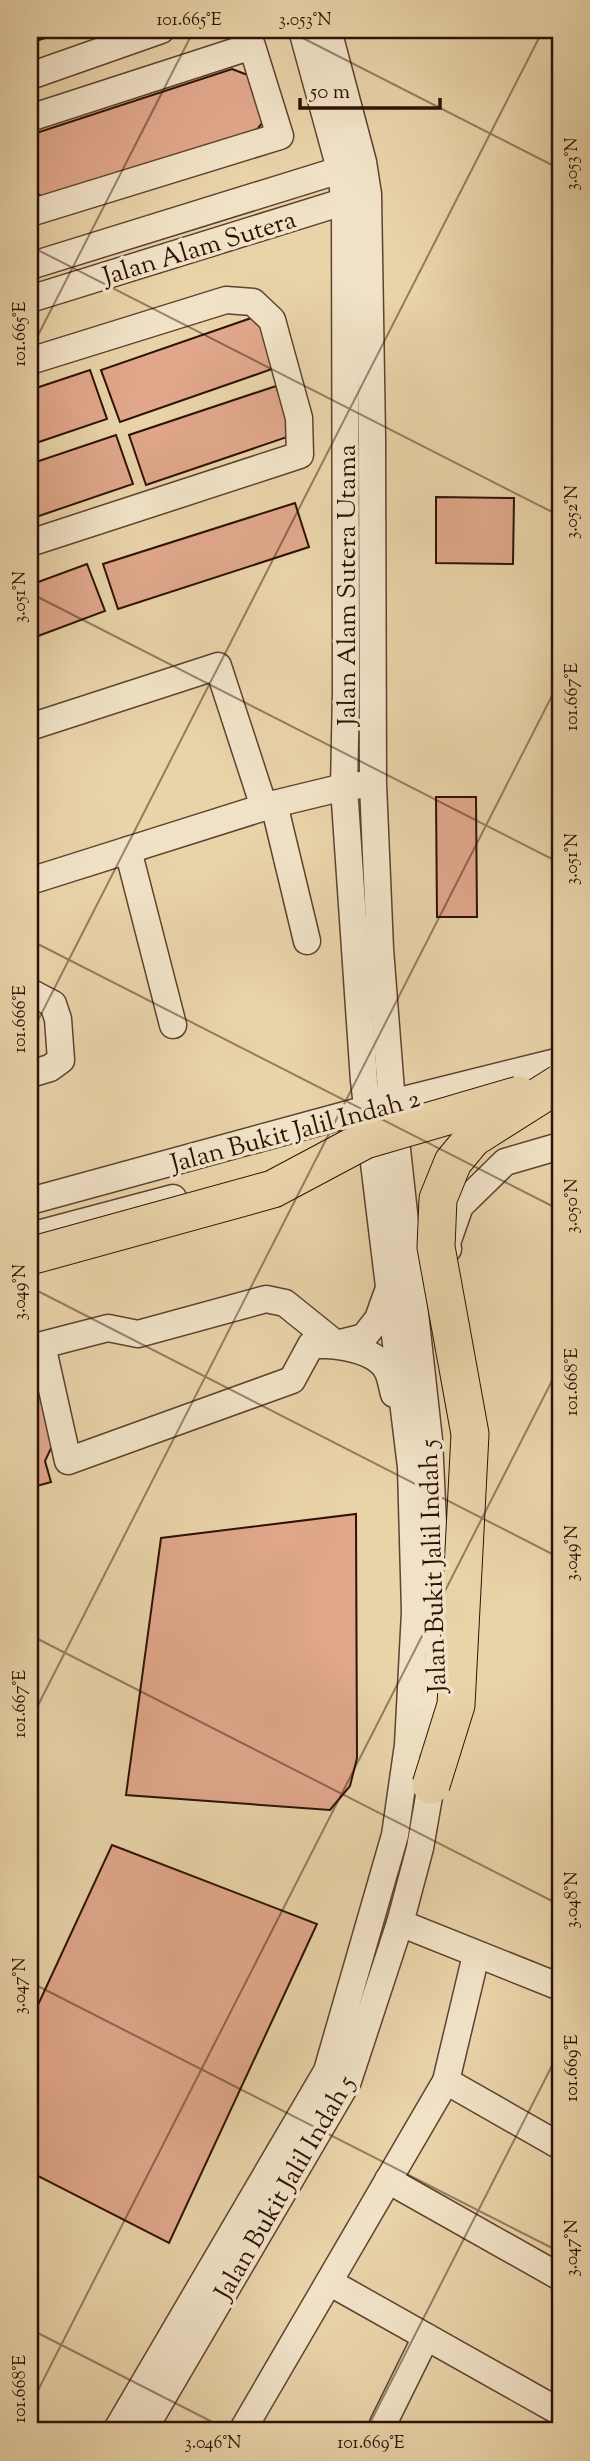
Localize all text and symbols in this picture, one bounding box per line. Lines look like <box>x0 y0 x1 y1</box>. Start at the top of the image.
text: 101.665°E <box>156 8 222 34</box>
text: 3.053°N <box>278 8 332 34</box>
scale bar <box>300 66 440 110</box>
text: 50 m <box>309 78 350 108</box>
text: 3.053°N <box>560 137 586 191</box>
street label: Jalan Alam Sutera <box>97 202 301 297</box>
text: 101.665°E <box>8 301 34 367</box>
street label: Jalan Alam Sutera Utama <box>330 444 367 728</box>
text: 3.052°N <box>560 485 586 539</box>
text: 3.051°N <box>8 571 34 623</box>
text: 101.667°E <box>560 663 586 731</box>
text: 3.051°N <box>560 833 586 885</box>
text: 101.666°E <box>8 985 34 1053</box>
street label: Jalan Bukit Jalil Indah 2 <box>165 1081 425 1184</box>
text: 3.050°N <box>560 1178 586 1234</box>
text: 3.049°N <box>8 1264 34 1320</box>
text: 101.668°E <box>560 1348 586 1416</box>
street label: Jalan Bukit Jalil Indah 5 <box>412 1438 457 1695</box>
text: 3.049°N <box>560 1525 586 1581</box>
text: 101.667°E <box>8 1670 34 1738</box>
text: 3.048°N <box>560 1871 586 1929</box>
text: 3.047°N <box>8 1957 34 2015</box>
text: 101.669°E <box>560 2034 586 2102</box>
street label: Jalan Bukit Jalil Indah 5 <box>206 2069 366 2309</box>
text: 3.047°N <box>560 2219 586 2277</box>
text: 101.668°E <box>8 2355 34 2423</box>
text: 3.046°N <box>185 2431 241 2457</box>
text: 101.669°E <box>337 2431 405 2457</box>

